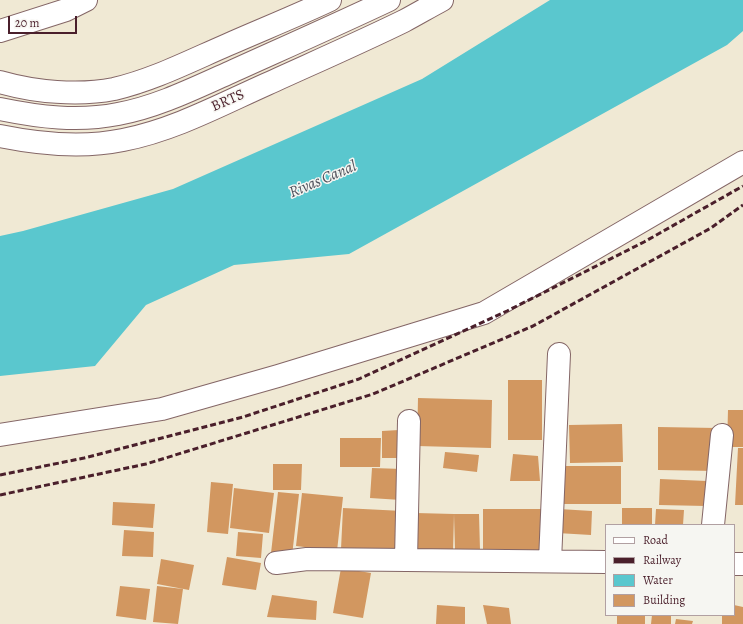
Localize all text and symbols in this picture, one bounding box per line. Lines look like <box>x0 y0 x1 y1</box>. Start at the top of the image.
scale bar <box>10 8 79 34</box>
text: 20 m <box>15 15 39 31</box>
street label: BRTS <box>209 86 247 116</box>
water label: Rivas Canal <box>286 157 360 203</box>
legend <box>605 524 735 616</box>
text: Road <box>643 532 668 548</box>
text: Railway <box>643 552 681 568</box>
text: Water <box>643 572 673 588</box>
text: Building <box>643 592 685 608</box>

